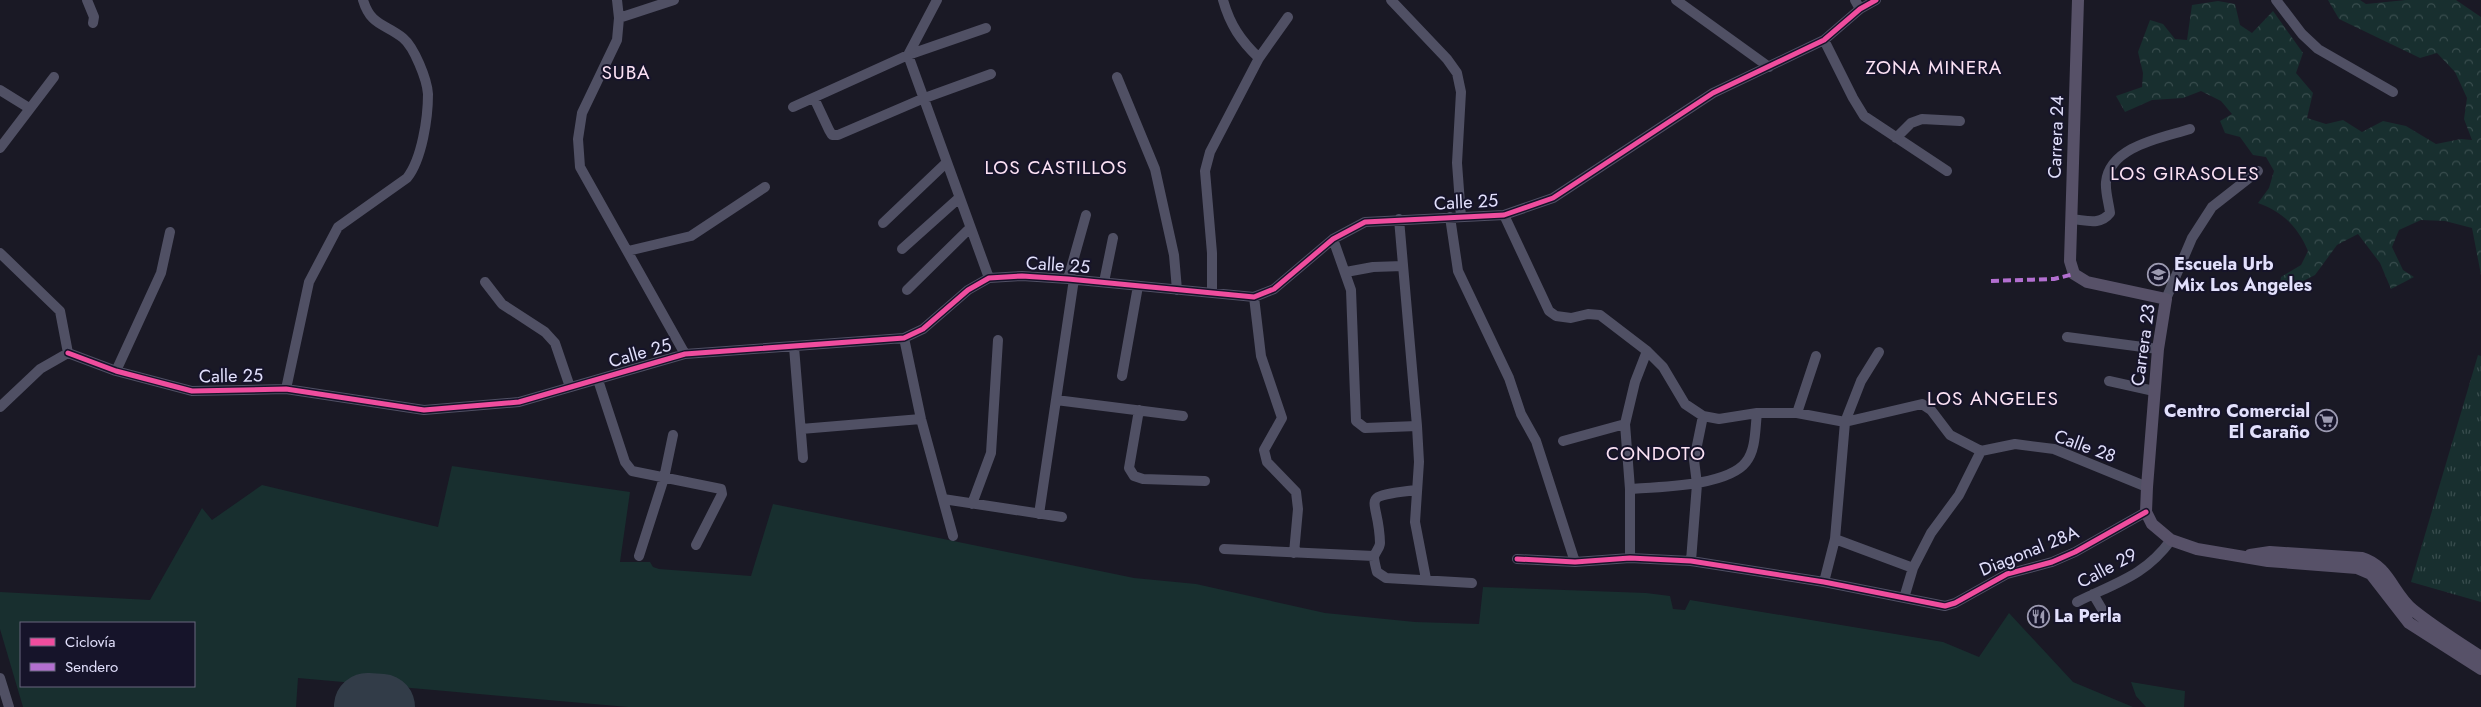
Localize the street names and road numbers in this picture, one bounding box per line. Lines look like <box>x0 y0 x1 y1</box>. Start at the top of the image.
street label: Carrera 24 <box>2042 95 2070 179</box>
street label: Calle 25 <box>1433 187 1499 217</box>
street label: Calle 25 <box>1025 250 1091 280</box>
street label: Carrera 23 <box>2124 302 2162 388</box>
street label: Calle 25 <box>605 332 675 374</box>
street label: Calle 25 <box>199 362 263 390</box>
street label: Calle 28 <box>2050 423 2120 469</box>
street label: Diagonal 28A <box>1975 519 2083 583</box>
street label: Calle 29 <box>2072 541 2142 595</box>

